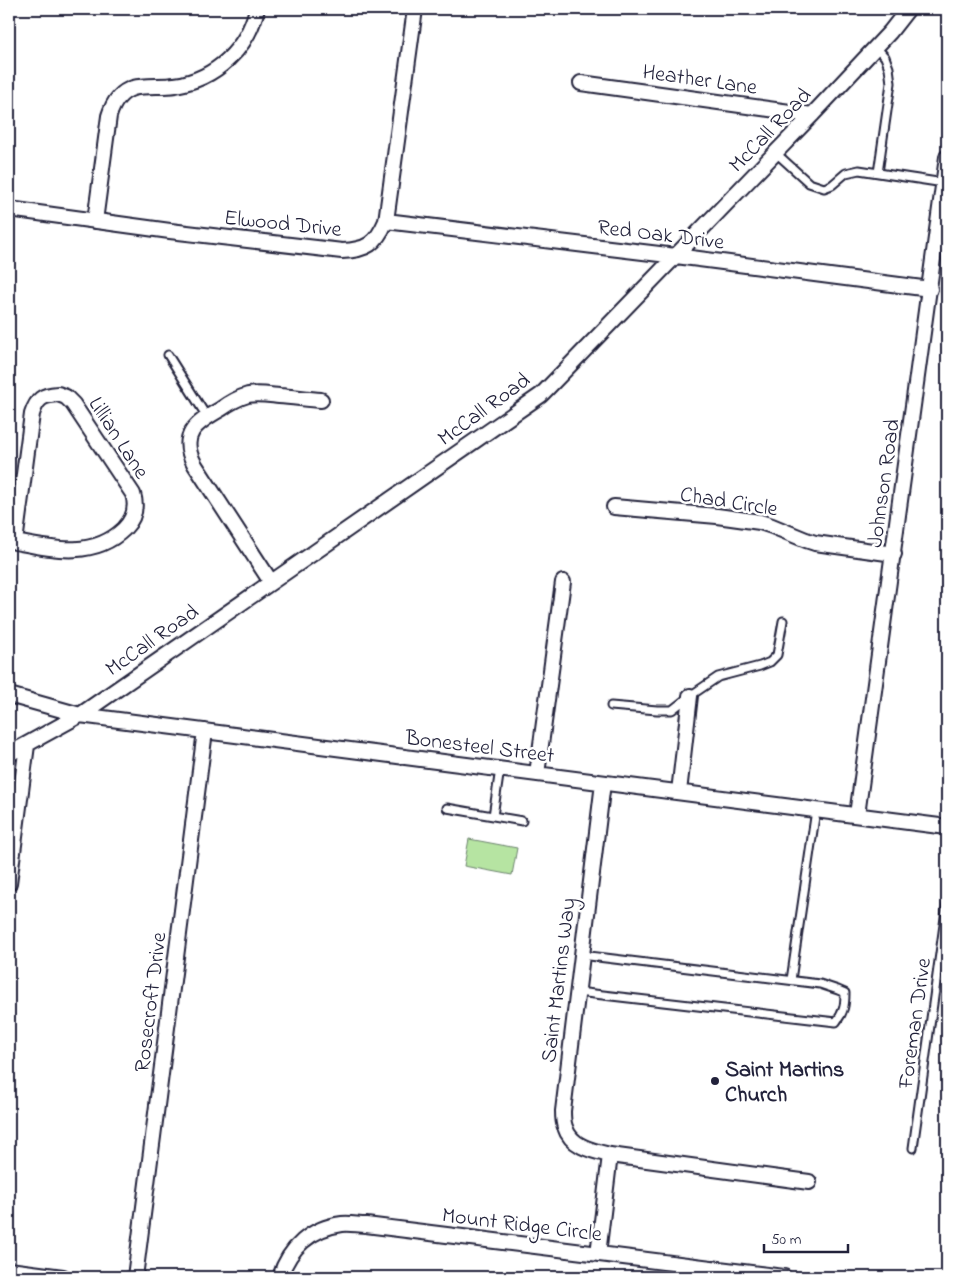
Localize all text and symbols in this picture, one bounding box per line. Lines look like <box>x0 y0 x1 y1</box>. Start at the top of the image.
street label: Heather Lane <box>640 57 759 105</box>
street label: McCall Road <box>722 81 820 181</box>
street label: Elwood Drive <box>222 203 343 247</box>
street label: Red Oak Drive <box>596 212 726 260</box>
street label: McCall Road <box>432 366 538 455</box>
street label: Lillian Lane <box>79 391 156 486</box>
street label: Johnson Road <box>860 417 910 550</box>
street label: Chad Circle <box>677 479 780 526</box>
street label: McCall Road <box>99 597 206 685</box>
street label: Bonesteel Street <box>402 723 557 773</box>
street label: Saint Martins Way <box>534 896 587 1065</box>
street label: Rosecroft Drive <box>128 930 176 1074</box>
street label: Foreman Drive <box>891 956 941 1092</box>
place label: Saint Martins Church <box>725 1055 844 1112</box>
marker: Saint Martins Church <box>709 1075 721 1087</box>
street label: Mount Ridge Circle <box>440 1200 604 1253</box>
scale bar <box>764 1221 847 1253</box>
text: 50 m <box>771 1229 802 1251</box>

